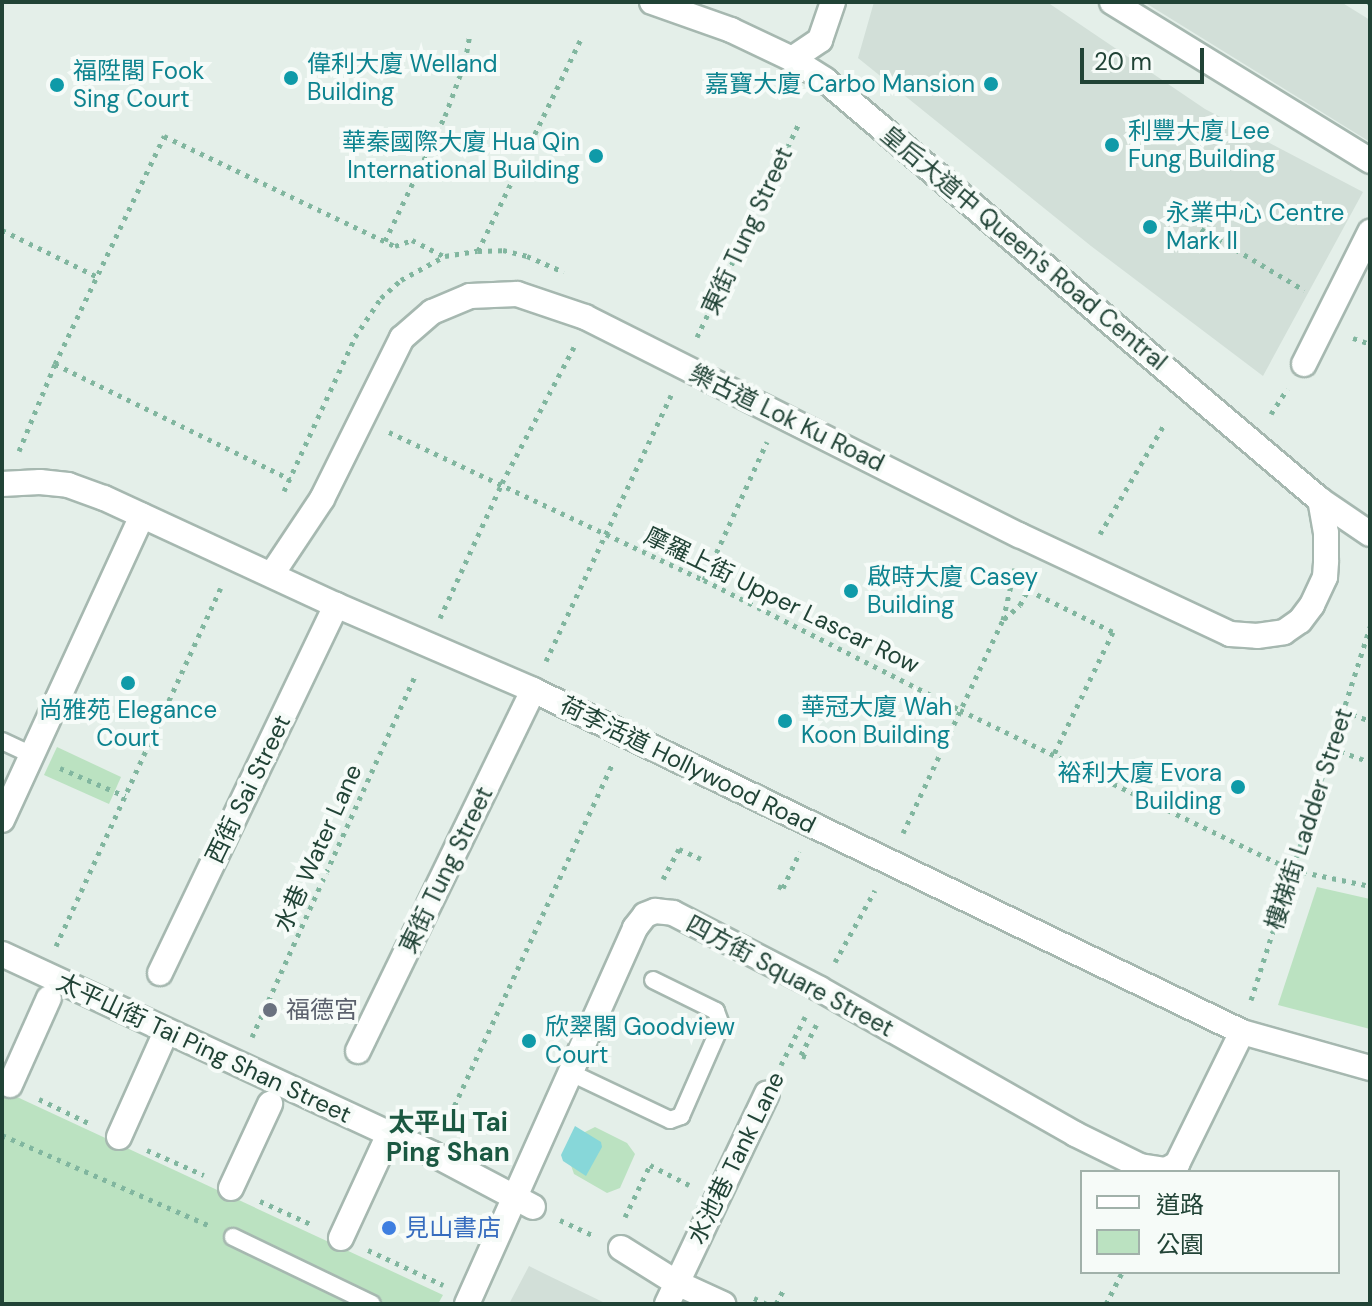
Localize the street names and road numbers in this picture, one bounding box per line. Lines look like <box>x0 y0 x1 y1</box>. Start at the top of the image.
street label: 皇后大道中 Queen's Road Central <box>875 120 1173 376</box>
street label: 東街 Tung Street <box>695 142 799 320</box>
street label: 樂古道 Lok Ku Road <box>685 358 889 478</box>
street label: 摩羅上街 Upper Lascar Row <box>640 521 924 679</box>
street label: 荷李活道 Hollywood Road <box>556 691 820 839</box>
street label: 樓梯街 Ladder Street <box>1260 705 1358 933</box>
street label: 西街 Sai Street <box>200 710 296 868</box>
street label: 水巷 Water Lane <box>268 760 368 936</box>
street label: 東街 Tung Street <box>393 782 499 958</box>
street label: 四方街 Square Street <box>681 909 899 1043</box>
street label: 太平山街 Tai Ping Shan Street <box>52 967 356 1129</box>
street label: 水池巷 Tank Lane <box>682 1067 790 1249</box>

